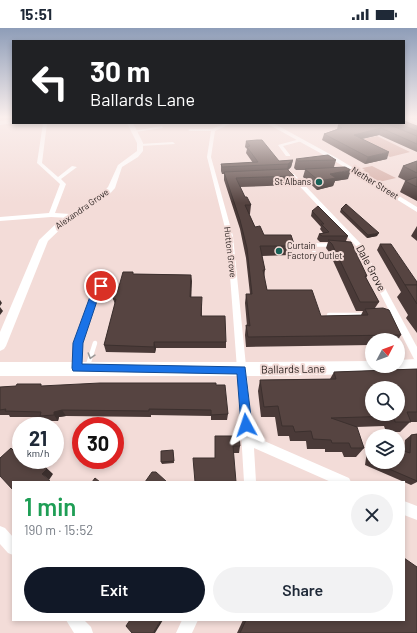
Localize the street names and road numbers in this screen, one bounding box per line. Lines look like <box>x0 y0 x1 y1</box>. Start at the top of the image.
street label: Nether Street <box>350 164 401 201</box>
street label: Alexandra Grove <box>53 186 111 231</box>
street label: Hutton Grove <box>222 226 239 278</box>
street label: Dale Grove <box>354 242 389 293</box>
street label: Ballards Lane <box>261 361 325 376</box>

